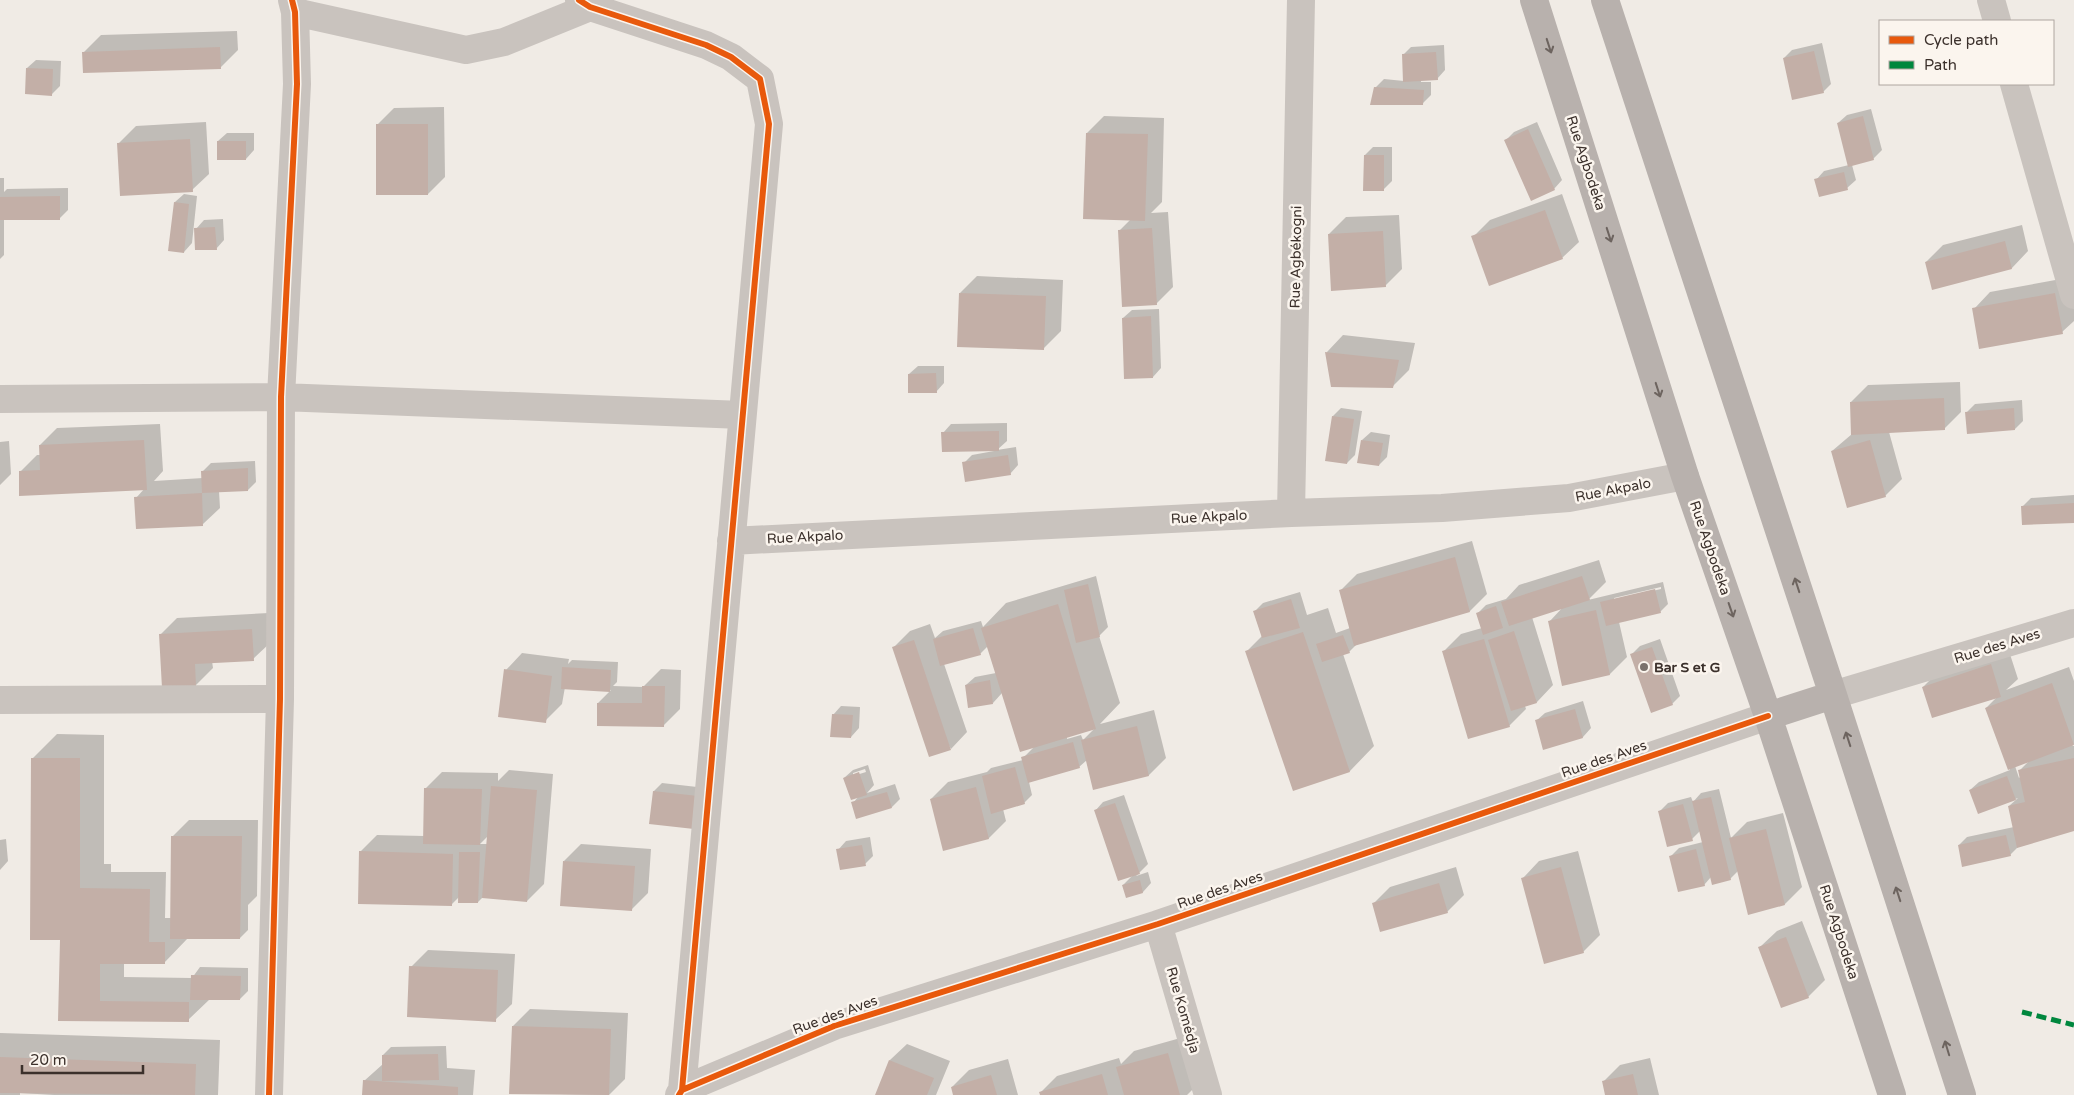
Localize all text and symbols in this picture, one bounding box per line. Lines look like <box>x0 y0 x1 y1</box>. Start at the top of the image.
legend <box>1879 20 2054 85</box>
text: Cycle path <box>1924 31 1998 49</box>
one-way arrow <box>1544 38 1554 54</box>
text: Path <box>1924 56 1957 74</box>
street label: Rue Agbodeka <box>1563 113 1609 213</box>
street label: Rue Agbékogni <box>1287 205 1305 309</box>
one-way arrow <box>1604 226 1614 242</box>
one-way arrow <box>1653 381 1663 397</box>
street label: Rue Akpalo <box>1574 474 1652 506</box>
street label: Rue Agbodeka <box>1686 499 1734 597</box>
street label: Rue Akpalo <box>1170 507 1248 527</box>
street label: Rue Akpalo <box>766 527 844 547</box>
one-way arrow <box>1792 577 1801 593</box>
one-way arrow <box>1727 602 1737 618</box>
street label: Rue des Aves <box>1952 625 2042 667</box>
place label: Bar S et G <box>1654 659 1720 676</box>
marker: Bar S et G <box>1638 661 1650 673</box>
one-way arrow <box>1842 731 1852 747</box>
street label: Rue des Aves <box>1559 736 1649 782</box>
street label: Rue des Aves <box>1175 867 1265 913</box>
street label: Rue Agbodeka <box>1816 882 1862 982</box>
one-way arrow <box>1892 886 1902 902</box>
street label: Rue Komédja <box>1163 965 1203 1055</box>
street label: Rue des Aves <box>790 992 880 1038</box>
one-way arrow <box>1942 1041 1952 1057</box>
scale bar <box>22 1042 144 1074</box>
text: 20 m <box>30 1051 67 1069</box>

